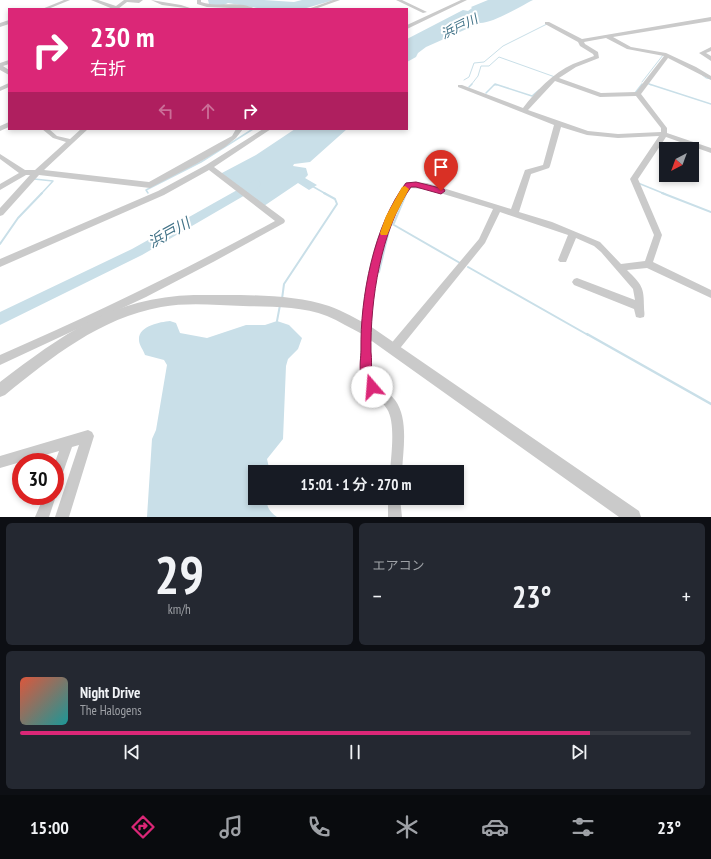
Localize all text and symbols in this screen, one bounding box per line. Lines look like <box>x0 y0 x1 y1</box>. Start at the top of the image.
water label: 浜戸川 <box>438 9 482 43</box>
text: 230 m <box>90 18 154 55</box>
icon: right <box>24 24 76 76</box>
text: 右折 <box>90 57 126 80</box>
icon: left <box>155 100 177 122</box>
icon: ahead <box>197 100 219 122</box>
icon: right <box>239 100 261 122</box>
north arrow <box>659 142 699 182</box>
map controls <box>659 142 699 182</box>
pin <box>424 150 458 191</box>
icon: arrive <box>430 156 452 178</box>
water label: 浜戸川 <box>144 212 195 252</box>
position arrow <box>351 366 393 408</box>
speed limit sign: 30 <box>12 453 64 505</box>
text: 15:01 · 1 分 · 270 m <box>301 475 411 494</box>
text: 29 <box>154 541 204 608</box>
text: エアコン <box>373 557 425 574</box>
text: 23° <box>512 577 552 616</box>
text: − <box>373 582 382 610</box>
text: + <box>682 582 691 610</box>
text: km/h <box>168 601 191 618</box>
text: Night Drive <box>80 683 140 702</box>
text: The Halogens <box>80 702 142 719</box>
icon: previous <box>121 741 143 763</box>
icon: pause <box>344 741 366 763</box>
icon: next <box>568 741 590 763</box>
icon: directions <box>129 813 157 841</box>
icon: music <box>217 813 245 841</box>
icon: phone <box>305 813 333 841</box>
icon: climate <box>393 813 421 841</box>
icon: car <box>481 813 509 841</box>
icon: filters <box>569 813 597 841</box>
text: 15:00 <box>30 816 69 839</box>
text: 23° <box>657 816 681 839</box>

